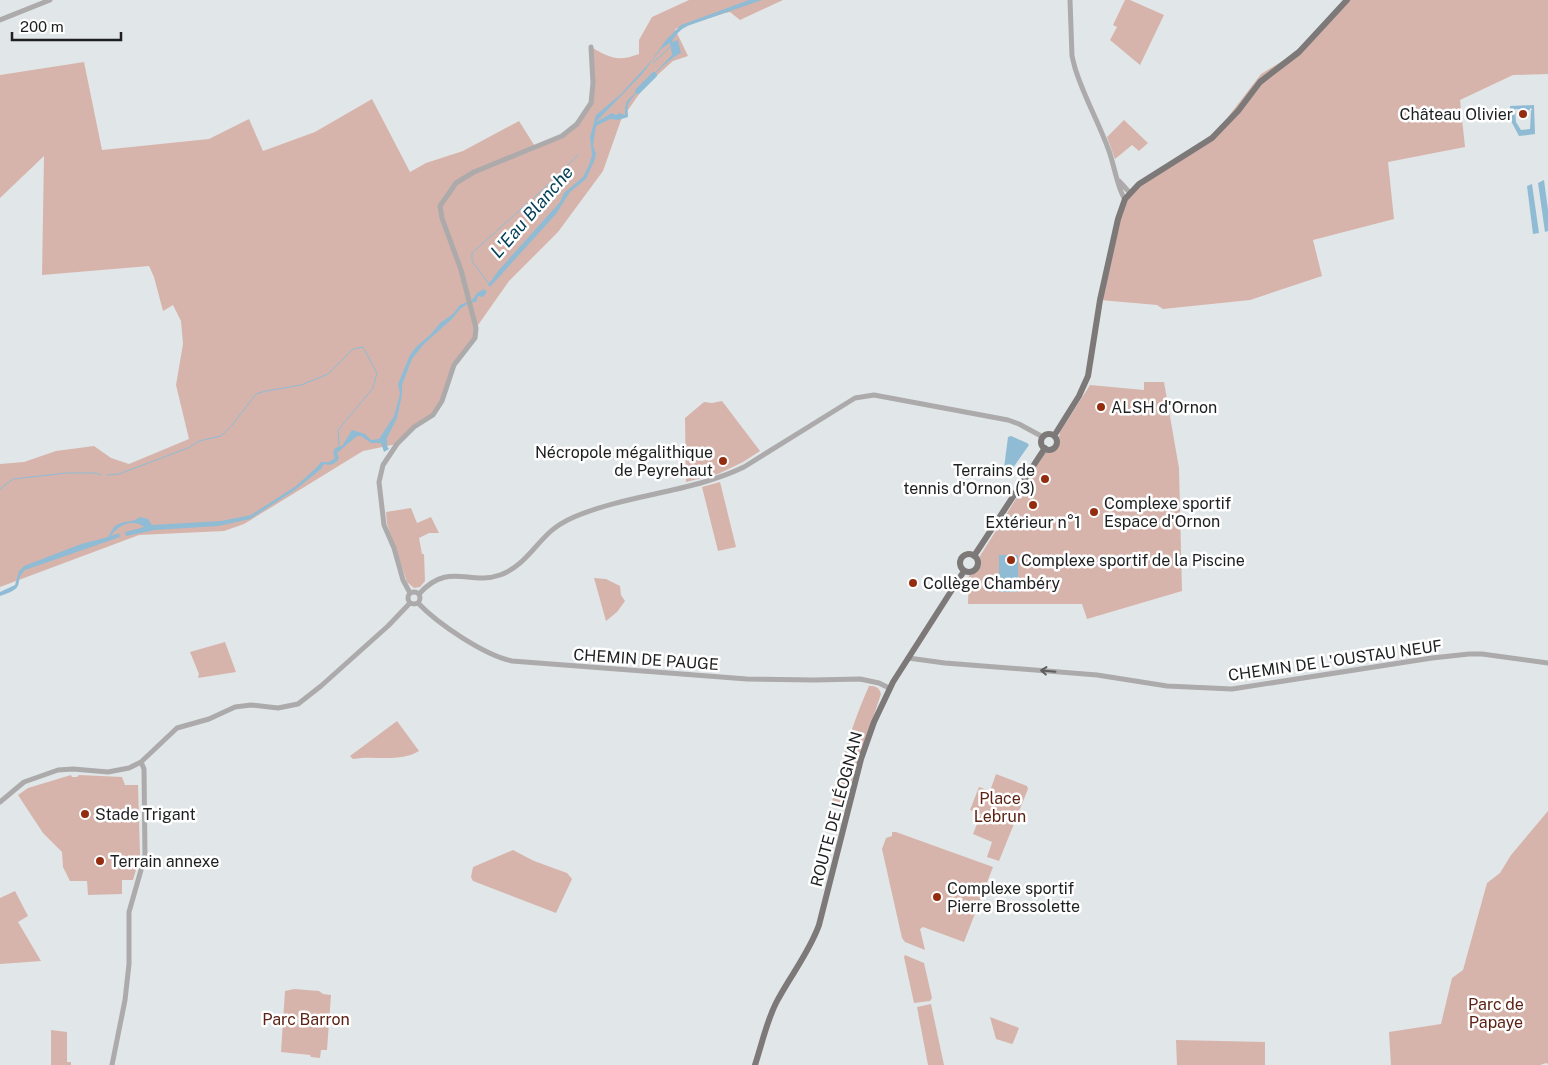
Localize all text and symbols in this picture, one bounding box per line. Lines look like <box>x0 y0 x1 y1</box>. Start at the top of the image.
scale bar <box>12 10 121 42</box>
text: 200 m <box>20 18 64 35</box>
place label: Château Olivier <box>1400 105 1513 124</box>
marker: Château Olivier <box>1517 108 1529 120</box>
water label: L'Eau Blanche <box>486 161 577 262</box>
place label: ALSH d'Ornon <box>1111 398 1217 417</box>
marker: ALSH d'Ornon <box>1095 401 1107 413</box>
place label: Nécropole mégalithique de Peyrehaut <box>535 443 713 480</box>
marker: Nécropole mégalithique de Peyrehaut <box>717 455 729 467</box>
place label: Terrains de tennis d'Ornon (3) <box>903 461 1035 498</box>
marker: Terrains de tennis d'Ornon (3) <box>1039 473 1051 485</box>
place label: Complexe sportif Espace d'Ornon <box>1104 494 1231 531</box>
marker: Extérieur n°1 <box>1027 499 1039 511</box>
marker: Complexe sportif Espace d'Ornon <box>1088 506 1100 518</box>
place label: Extérieur n°1 <box>985 513 1081 532</box>
place label: Complexe sportif de la Piscine <box>1021 551 1245 570</box>
marker: Complexe sportif de la Piscine <box>1005 554 1017 566</box>
place label: Collège Chambéry <box>923 574 1061 593</box>
marker: Collège Chambéry <box>907 577 919 589</box>
street label: CHEMIN DE L'OUSTAU NEUF <box>1227 636 1443 685</box>
street label: CHEMIN DE PAUGE <box>573 645 719 674</box>
one-way arrow <box>1040 666 1056 676</box>
street label: ROUTE DE LÉOGNAN <box>806 729 866 889</box>
park label: Place Lebrun <box>974 789 1026 826</box>
place label: Stade Trigant <box>95 805 196 824</box>
marker: Stade Trigant <box>79 808 91 820</box>
place label: Terrain annexe <box>110 852 219 871</box>
marker: Terrain annexe <box>94 855 106 867</box>
place label: Complexe sportif Pierre Brossolette <box>947 879 1080 916</box>
marker: Complexe sportif Pierre Brossolette <box>931 891 943 903</box>
park label: Parc de Papaye <box>1468 995 1524 1032</box>
park label: Parc Barron <box>262 1010 350 1029</box>

